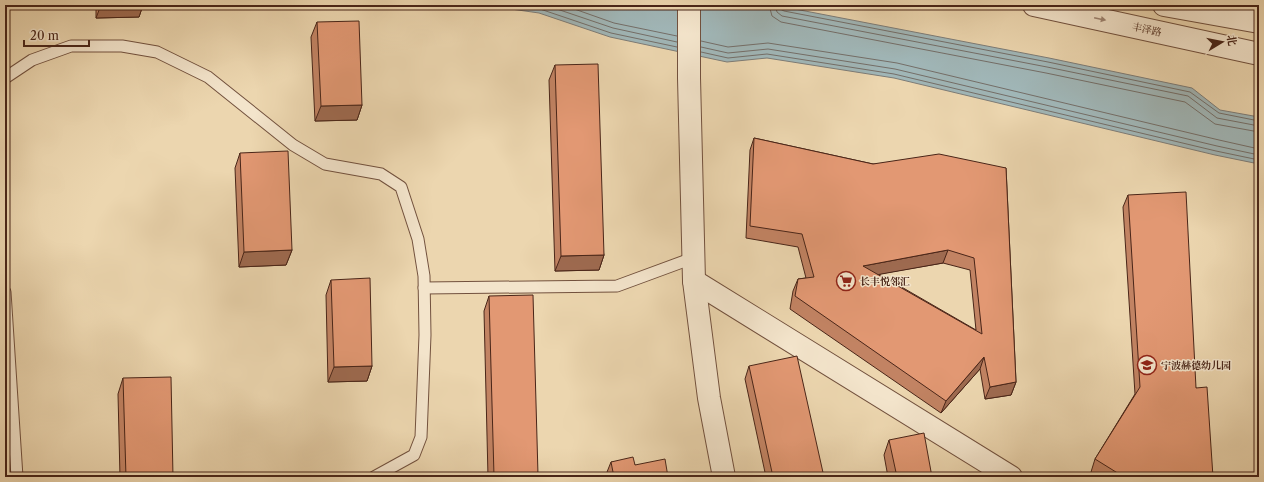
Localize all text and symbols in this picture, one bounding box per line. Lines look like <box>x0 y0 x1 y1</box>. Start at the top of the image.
one-way arrow <box>1094 16 1106 22</box>
street label: 丰泽路 <box>1131 20 1163 39</box>
scale bar <box>24 22 89 48</box>
north arrow <box>1202 22 1242 62</box>
text: 20 m <box>30 28 59 43</box>
text: 北 <box>1224 34 1240 47</box>
supermarket icon: 长丰悦邻汇 <box>835 270 857 292</box>
place label: 长丰悦邻汇 <box>860 275 910 288</box>
school or university icon: 宁波赫德幼儿园 <box>1136 354 1158 376</box>
place label: 宁波赫德幼儿园 <box>1161 359 1231 372</box>

